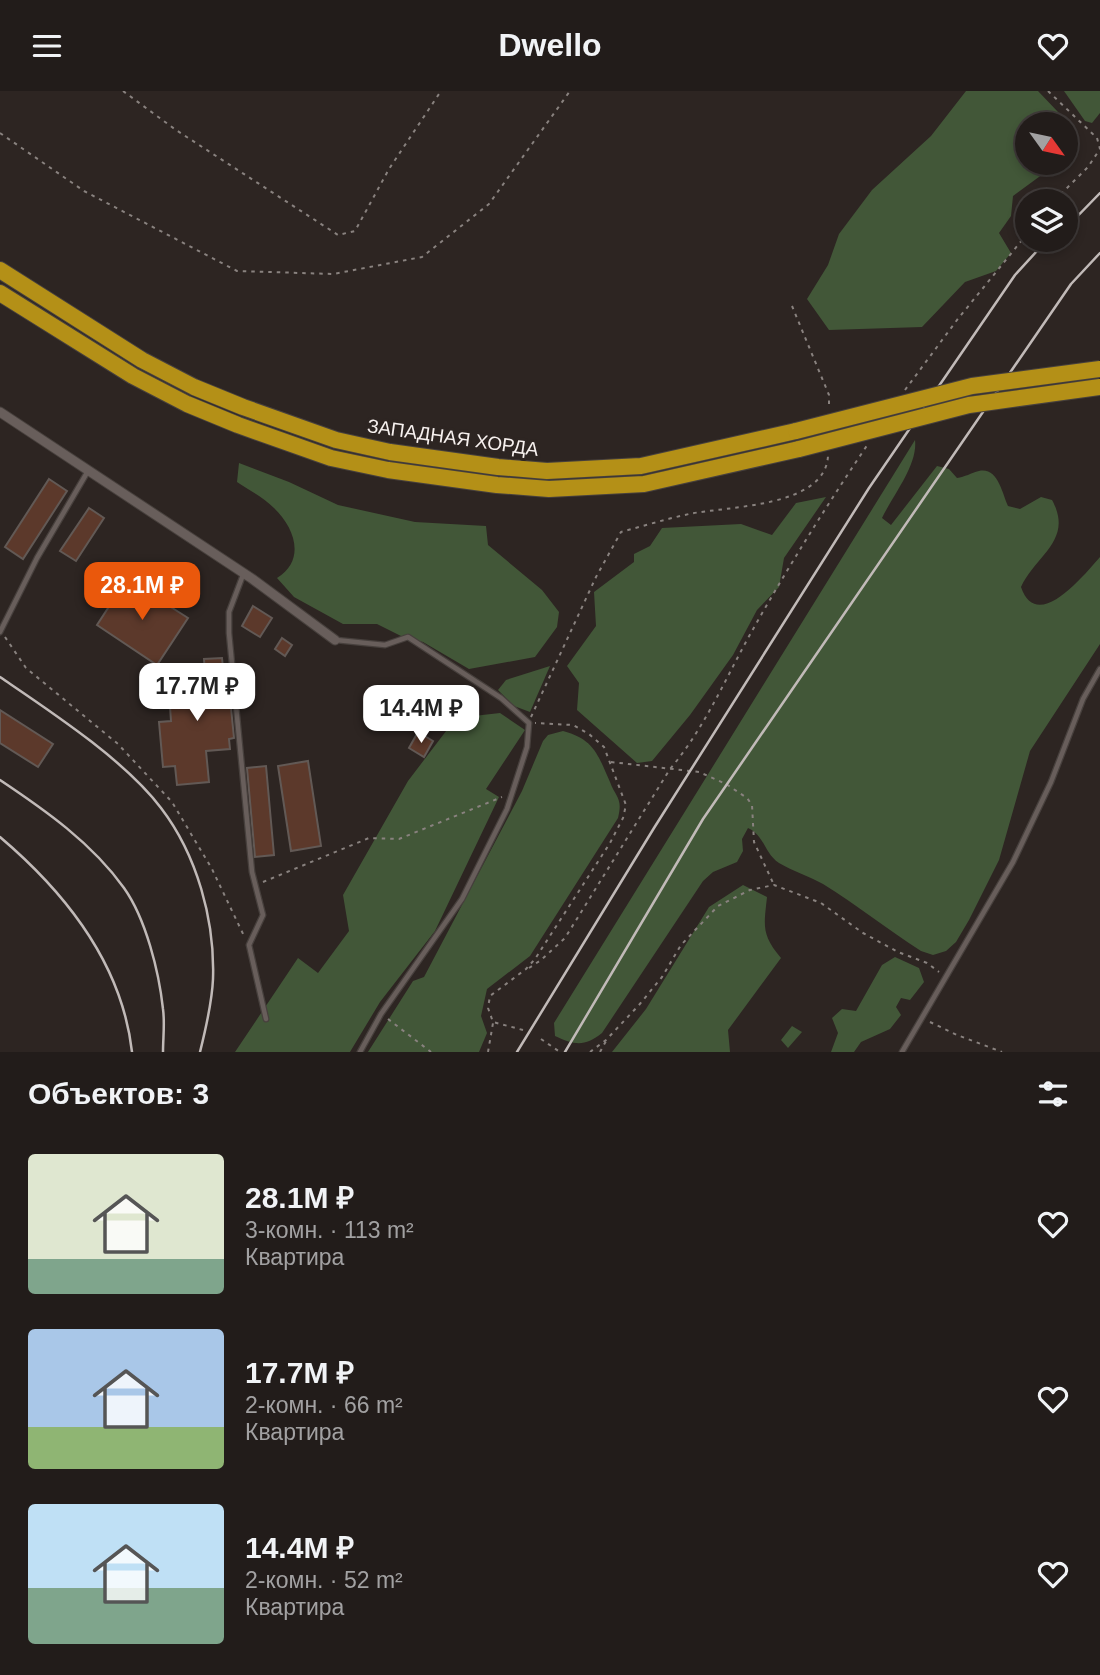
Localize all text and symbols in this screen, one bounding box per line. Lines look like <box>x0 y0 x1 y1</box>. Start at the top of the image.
icon: menu <box>28 27 66 65</box>
text: Dwello <box>498 27 602 63</box>
icon: heart <box>1034 27 1072 65</box>
north arrow <box>1015 112 1078 175</box>
map controls <box>1015 112 1078 252</box>
button: layers <box>1015 189 1078 252</box>
street label: ЗАПАДНАЯ ХОРДА <box>366 415 540 460</box>
pin: 28.1M ₽ <box>77 563 207 622</box>
text: 28.1M ₽ <box>100 572 184 598</box>
pin: 17.7M ₽ <box>132 663 262 723</box>
text: 17.7M ₽ <box>155 673 239 699</box>
pin: 14.4M ₽ <box>356 685 486 745</box>
text: 14.4M ₽ <box>379 695 463 721</box>
icon: filters <box>1034 1075 1072 1113</box>
text: Объектов: 3 <box>28 1077 209 1110</box>
text: 28.1M ₽ <box>245 1181 354 1214</box>
icon: home <box>84 1182 168 1266</box>
icon: heart <box>1034 1205 1072 1243</box>
text: 3-комн. · 113 m² <box>245 1217 414 1243</box>
text: Квартира <box>245 1244 344 1270</box>
text: 17.7M ₽ <box>245 1356 354 1389</box>
icon: home <box>84 1357 168 1441</box>
icon: heart <box>1034 1380 1072 1418</box>
text: 2-комн. · 66 m² <box>245 1392 403 1418</box>
text: Квартира <box>245 1419 344 1445</box>
text: 14.4M ₽ <box>245 1531 354 1564</box>
icon: home <box>84 1532 168 1616</box>
icon: heart <box>1034 1555 1072 1593</box>
text: 2-комн. · 52 m² <box>245 1567 403 1593</box>
text: Квартира <box>245 1594 344 1620</box>

